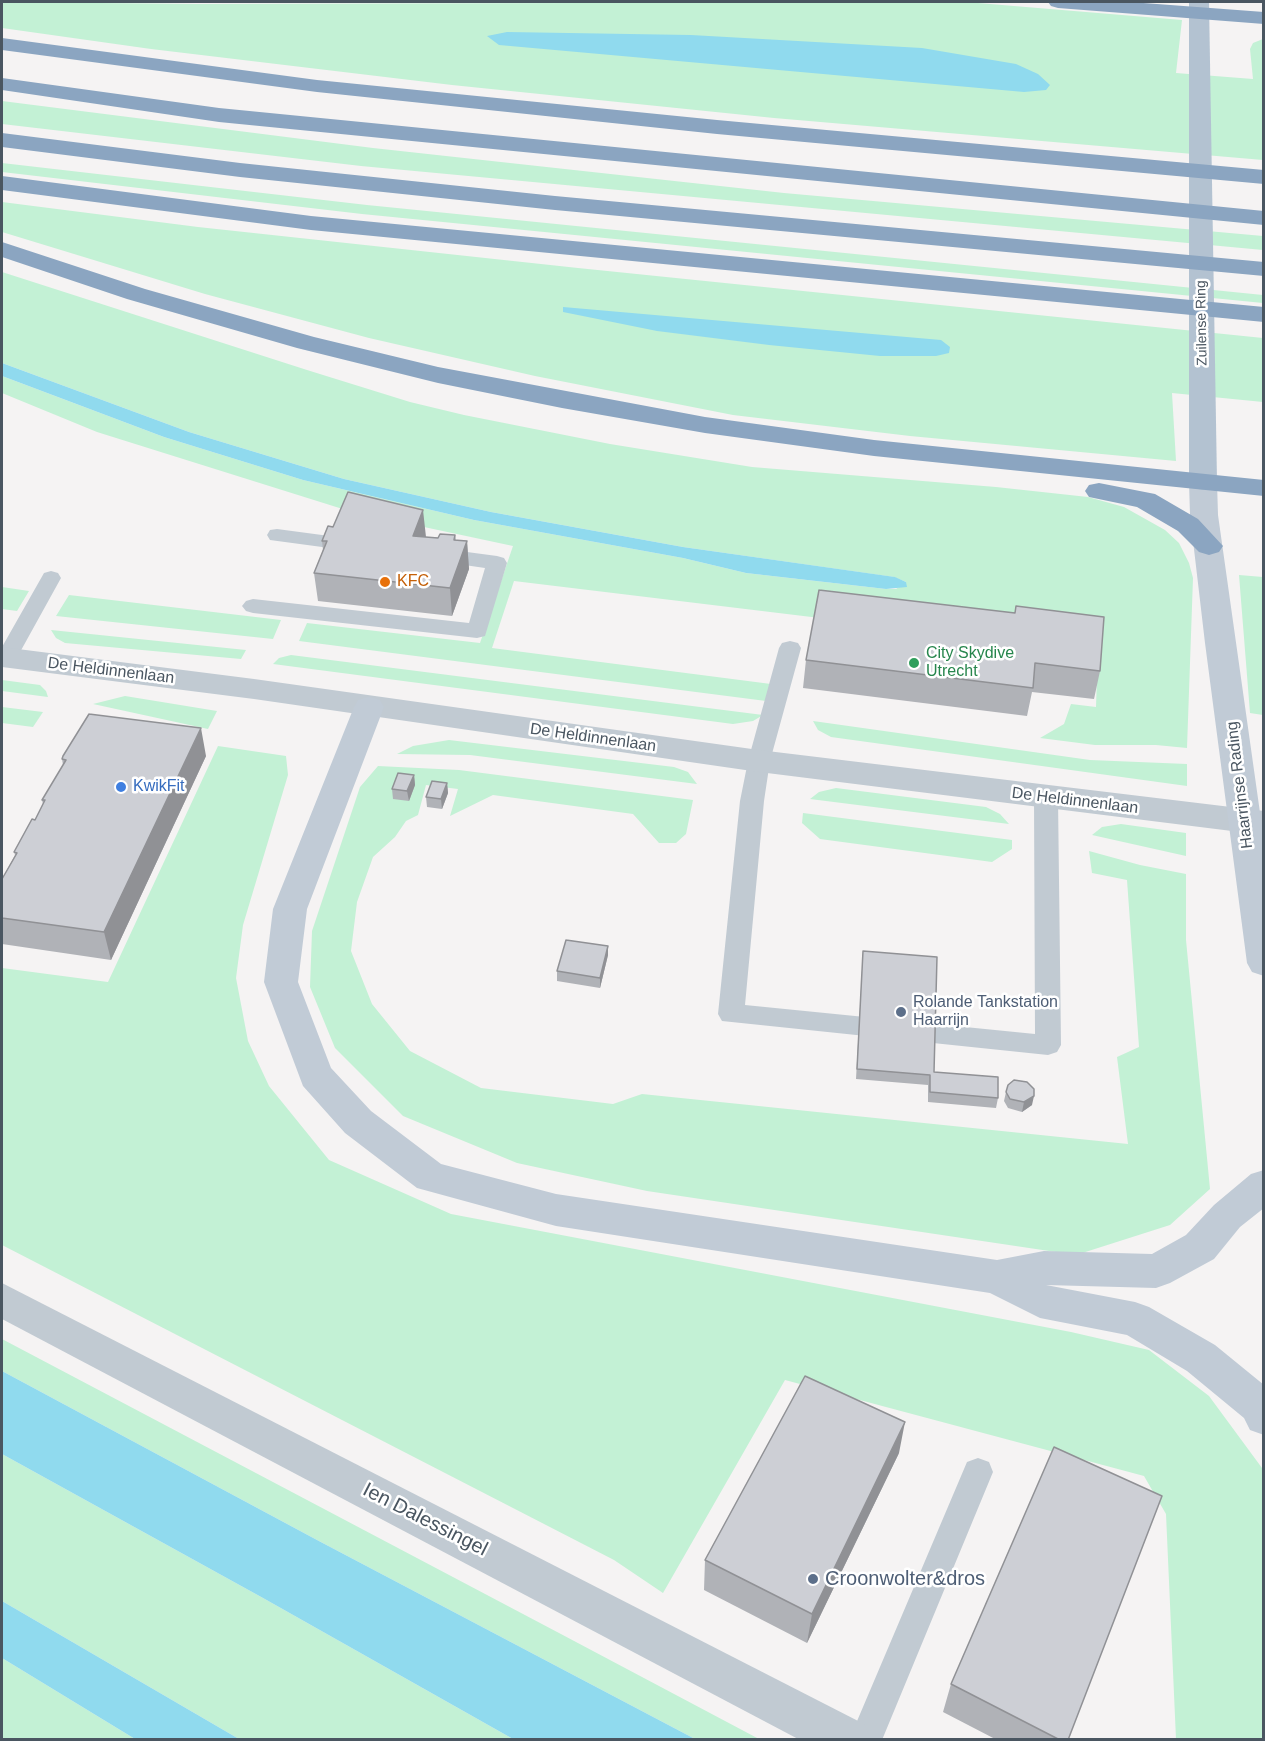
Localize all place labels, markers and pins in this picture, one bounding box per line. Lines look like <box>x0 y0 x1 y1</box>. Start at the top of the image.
place label: KFC <box>397 572 429 592</box>
marker: KFC <box>378 575 392 589</box>
place label: City Skydive Utrecht <box>926 644 1014 682</box>
marker: City Skydive Utrecht <box>907 656 921 670</box>
place label: KwikFit <box>133 777 185 797</box>
marker: KwikFit <box>114 780 128 794</box>
place label: Rolande Tankstation Haarrijn <box>913 993 1058 1031</box>
marker: Rolande Tankstation Haarrijn <box>894 1005 908 1019</box>
place label: Croonwolter&dros <box>825 1567 985 1591</box>
marker: Croonwolter&dros <box>806 1572 820 1586</box>

